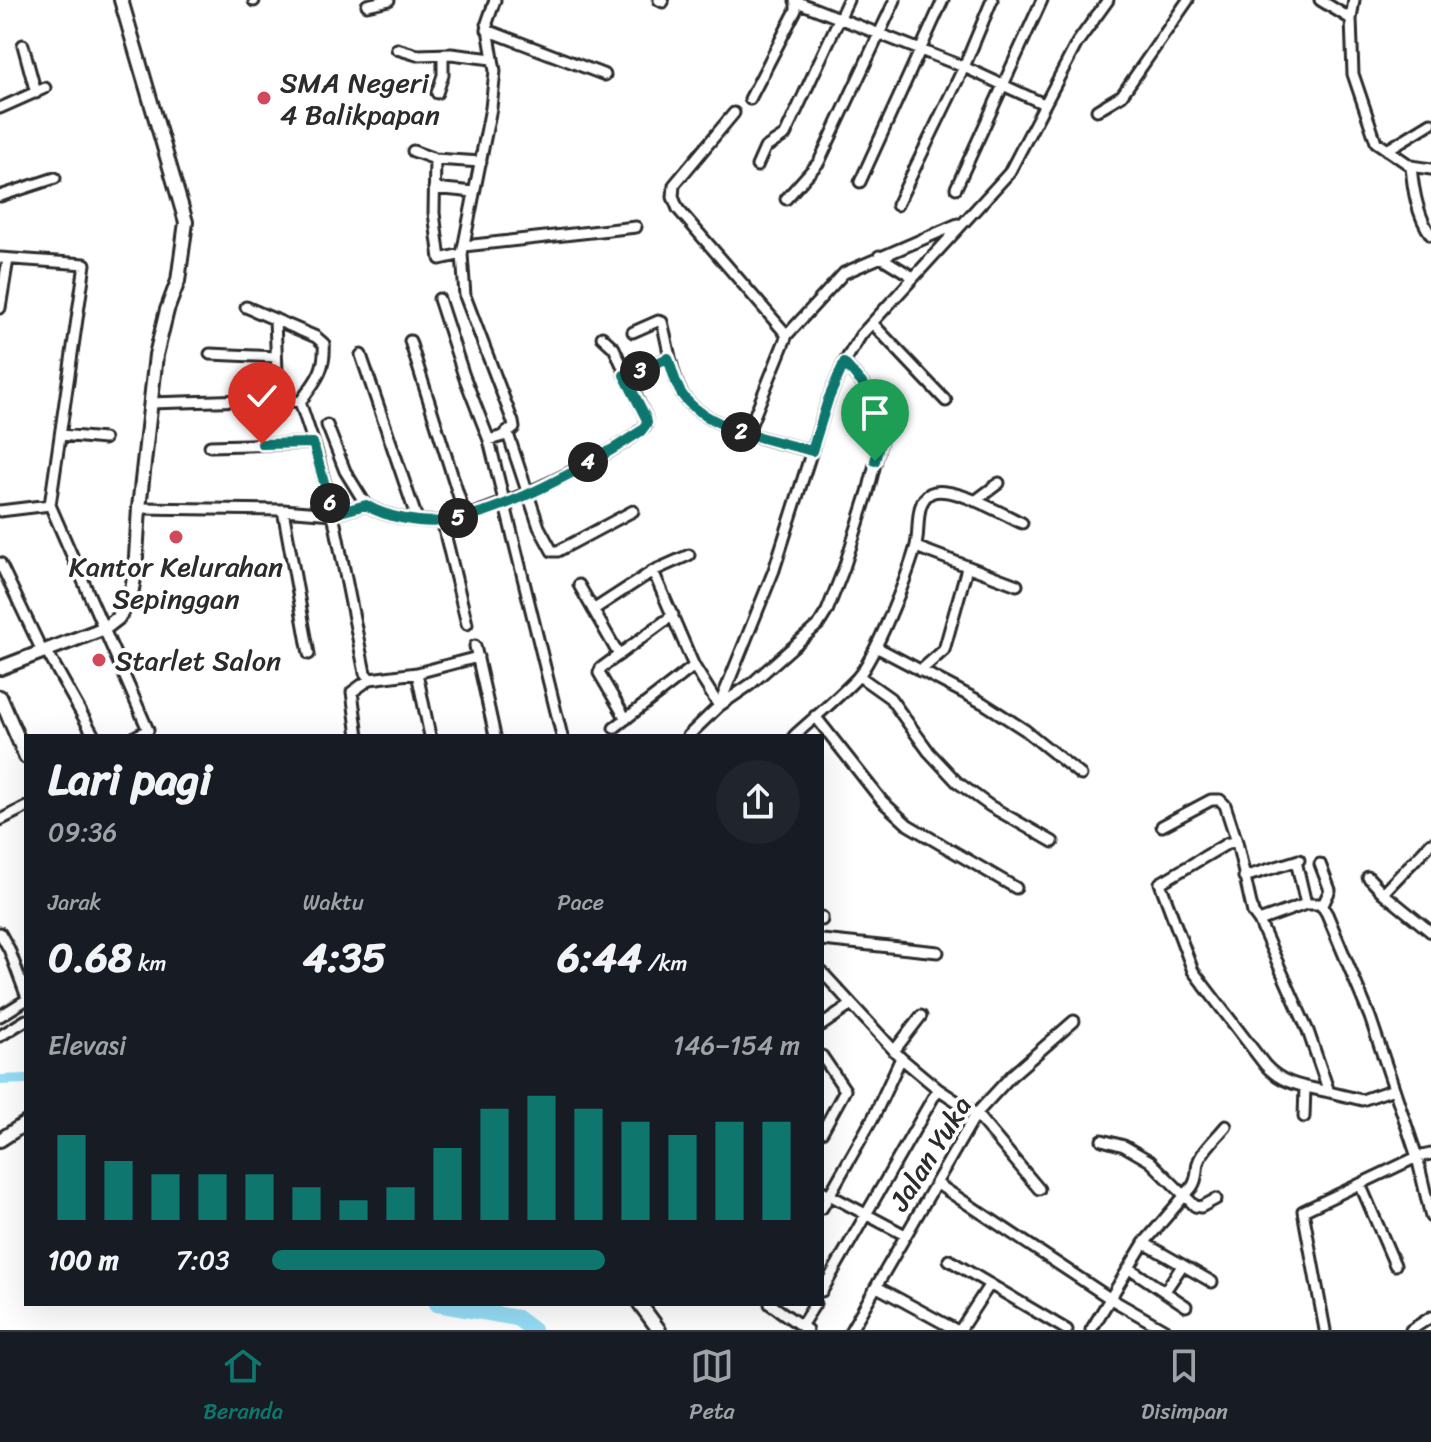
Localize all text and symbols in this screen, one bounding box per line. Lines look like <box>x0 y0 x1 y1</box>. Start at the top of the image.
place label: SMA Negeri 4 Balikpapan <box>280 58 440 139</box>
marker: SMA Negeri 4 Balikpapan <box>255 89 273 107</box>
pin: 3 <box>620 351 660 391</box>
text: 3 <box>634 351 646 390</box>
pin <box>228 362 296 444</box>
icon: check <box>240 374 284 418</box>
pin <box>841 379 909 461</box>
icon: arrive <box>853 391 897 435</box>
pin: 2 <box>721 412 761 452</box>
text: 2 <box>735 412 747 451</box>
pin: 4 <box>568 442 608 482</box>
text: 4 <box>581 442 595 481</box>
pin: 6 <box>310 483 350 523</box>
text: 6 <box>324 483 336 522</box>
pin: 5 <box>438 498 478 538</box>
text: 5 <box>451 498 465 537</box>
marker: Kantor Kelurahan Sepinggan <box>167 528 185 546</box>
place label: Kantor Kelurahan Sepinggan <box>69 542 283 623</box>
place label: Starlet Salon <box>115 636 281 685</box>
marker: Starlet Salon <box>90 651 108 669</box>
text: Lari pagi <box>48 740 212 818</box>
button: share <box>716 760 800 844</box>
text: 09:36 <box>48 809 117 855</box>
text: Jarak <box>48 883 101 922</box>
text: Waktu <box>303 883 364 922</box>
text: Pace <box>557 883 604 922</box>
text: 0.68 <box>48 922 132 993</box>
text: 4:35 <box>303 922 386 993</box>
text: 6:44 <box>557 922 642 993</box>
text: km <box>132 944 167 983</box>
text: /km <box>642 944 687 983</box>
text: Elevasi <box>48 1022 126 1068</box>
text: 146–154 m <box>673 1022 800 1068</box>
street label: Jalan Yuka <box>875 1086 985 1221</box>
text: 100 m <box>48 1237 119 1283</box>
text: 7:03 <box>176 1237 229 1283</box>
tab: Beranda <box>203 1344 283 1431</box>
tab: Peta <box>689 1344 735 1431</box>
tab: Disimpan <box>1141 1344 1228 1431</box>

